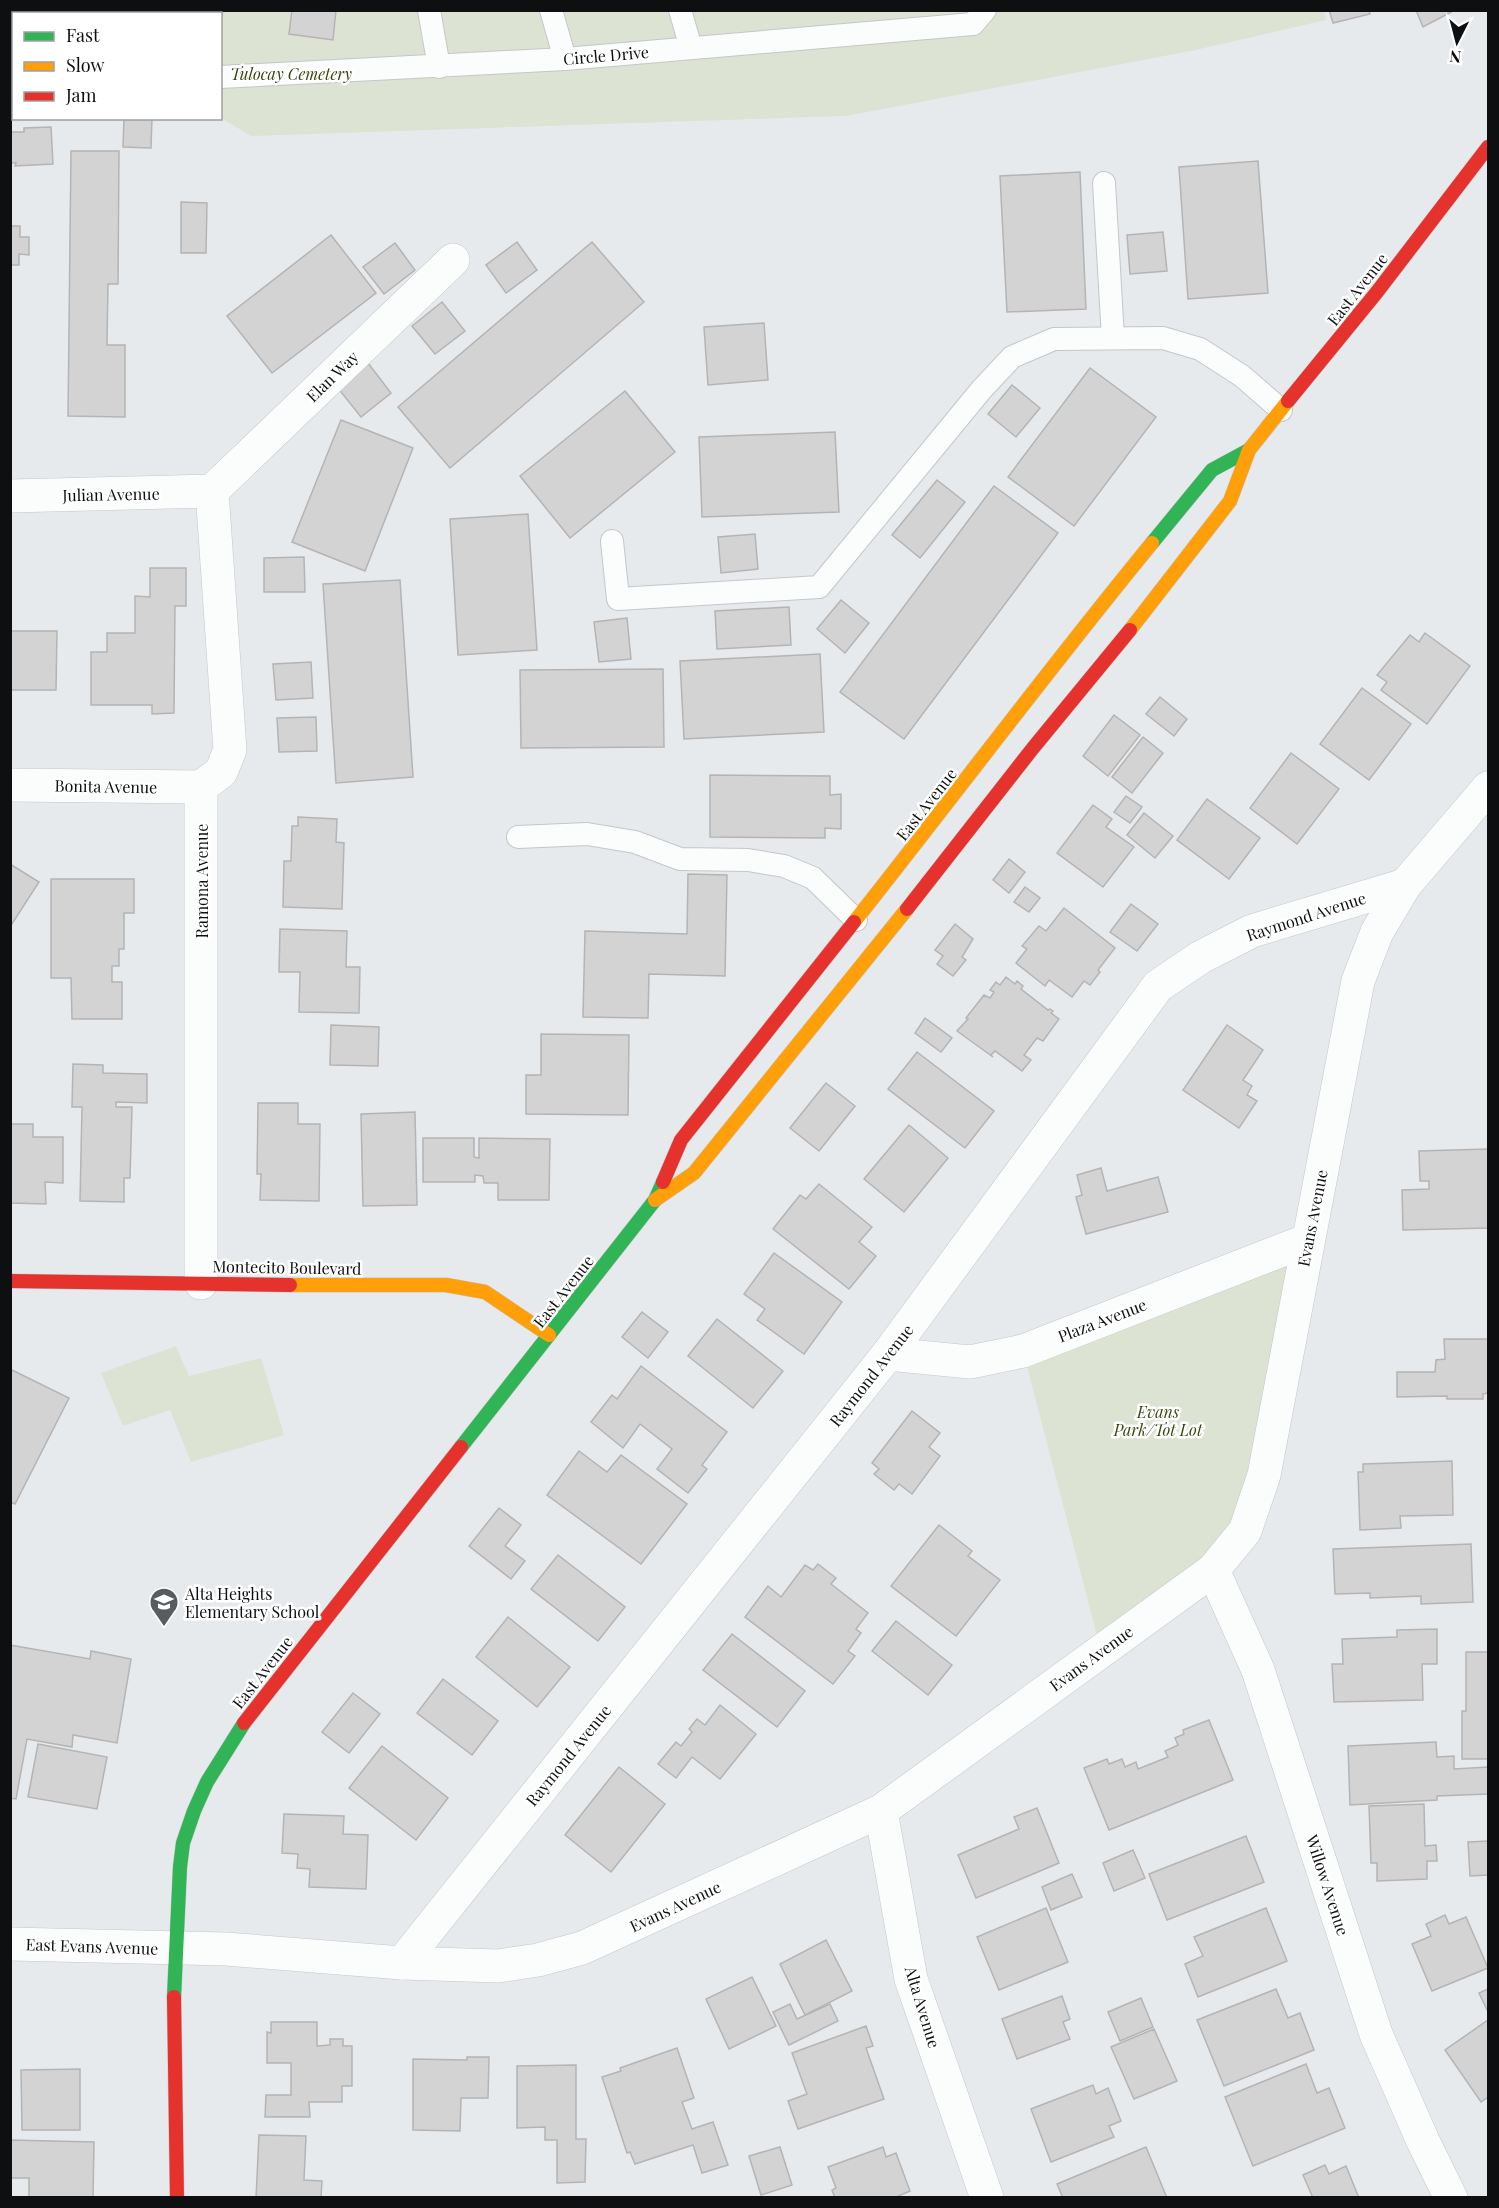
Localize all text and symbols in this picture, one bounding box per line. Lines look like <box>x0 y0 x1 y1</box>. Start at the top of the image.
legend <box>12 12 222 120</box>
north arrow <box>1427 12 1487 72</box>
text: Fast <box>66 23 100 47</box>
street label: Circle Drive <box>562 41 650 69</box>
text: N <box>1448 46 1462 68</box>
text: Slow <box>66 53 104 77</box>
park label: Tulocay Cemetery <box>230 63 352 84</box>
text: Jam <box>65 83 96 107</box>
street label: East Avenue <box>1322 248 1392 330</box>
street label: Elan Way <box>301 346 363 406</box>
street label: Julian Avenue <box>61 483 160 505</box>
street label: East Avenue <box>891 763 961 845</box>
street label: Bonita Avenue <box>54 775 158 797</box>
street label: Ramona Avenue <box>191 824 212 938</box>
street label: Raymond Avenue <box>1244 887 1368 945</box>
street label: Evans Avenue <box>1292 1168 1332 1268</box>
street label: East Avenue <box>528 1250 598 1332</box>
street label: Montecito Boulevard <box>212 1255 362 1279</box>
street label: Plaza Avenue <box>1055 1293 1149 1347</box>
street label: Raymond Avenue <box>824 1320 918 1430</box>
park label: Evans Park/Tot Lot <box>1113 1401 1203 1440</box>
place label: Alta Heights Elementary School <box>184 1583 320 1622</box>
school or university icon: Alta Heights Elementary School <box>148 1586 180 1628</box>
street label: Evans Avenue <box>1045 1621 1137 1695</box>
street label: East Avenue <box>227 1631 297 1713</box>
street label: Raymond Avenue <box>521 1700 615 1810</box>
street label: Willow Avenue <box>1302 1831 1354 1938</box>
street label: Evans Avenue <box>626 1876 724 1936</box>
street label: East Evans Avenue <box>25 1933 159 1959</box>
street label: Alta Avenue <box>900 1963 945 2050</box>

